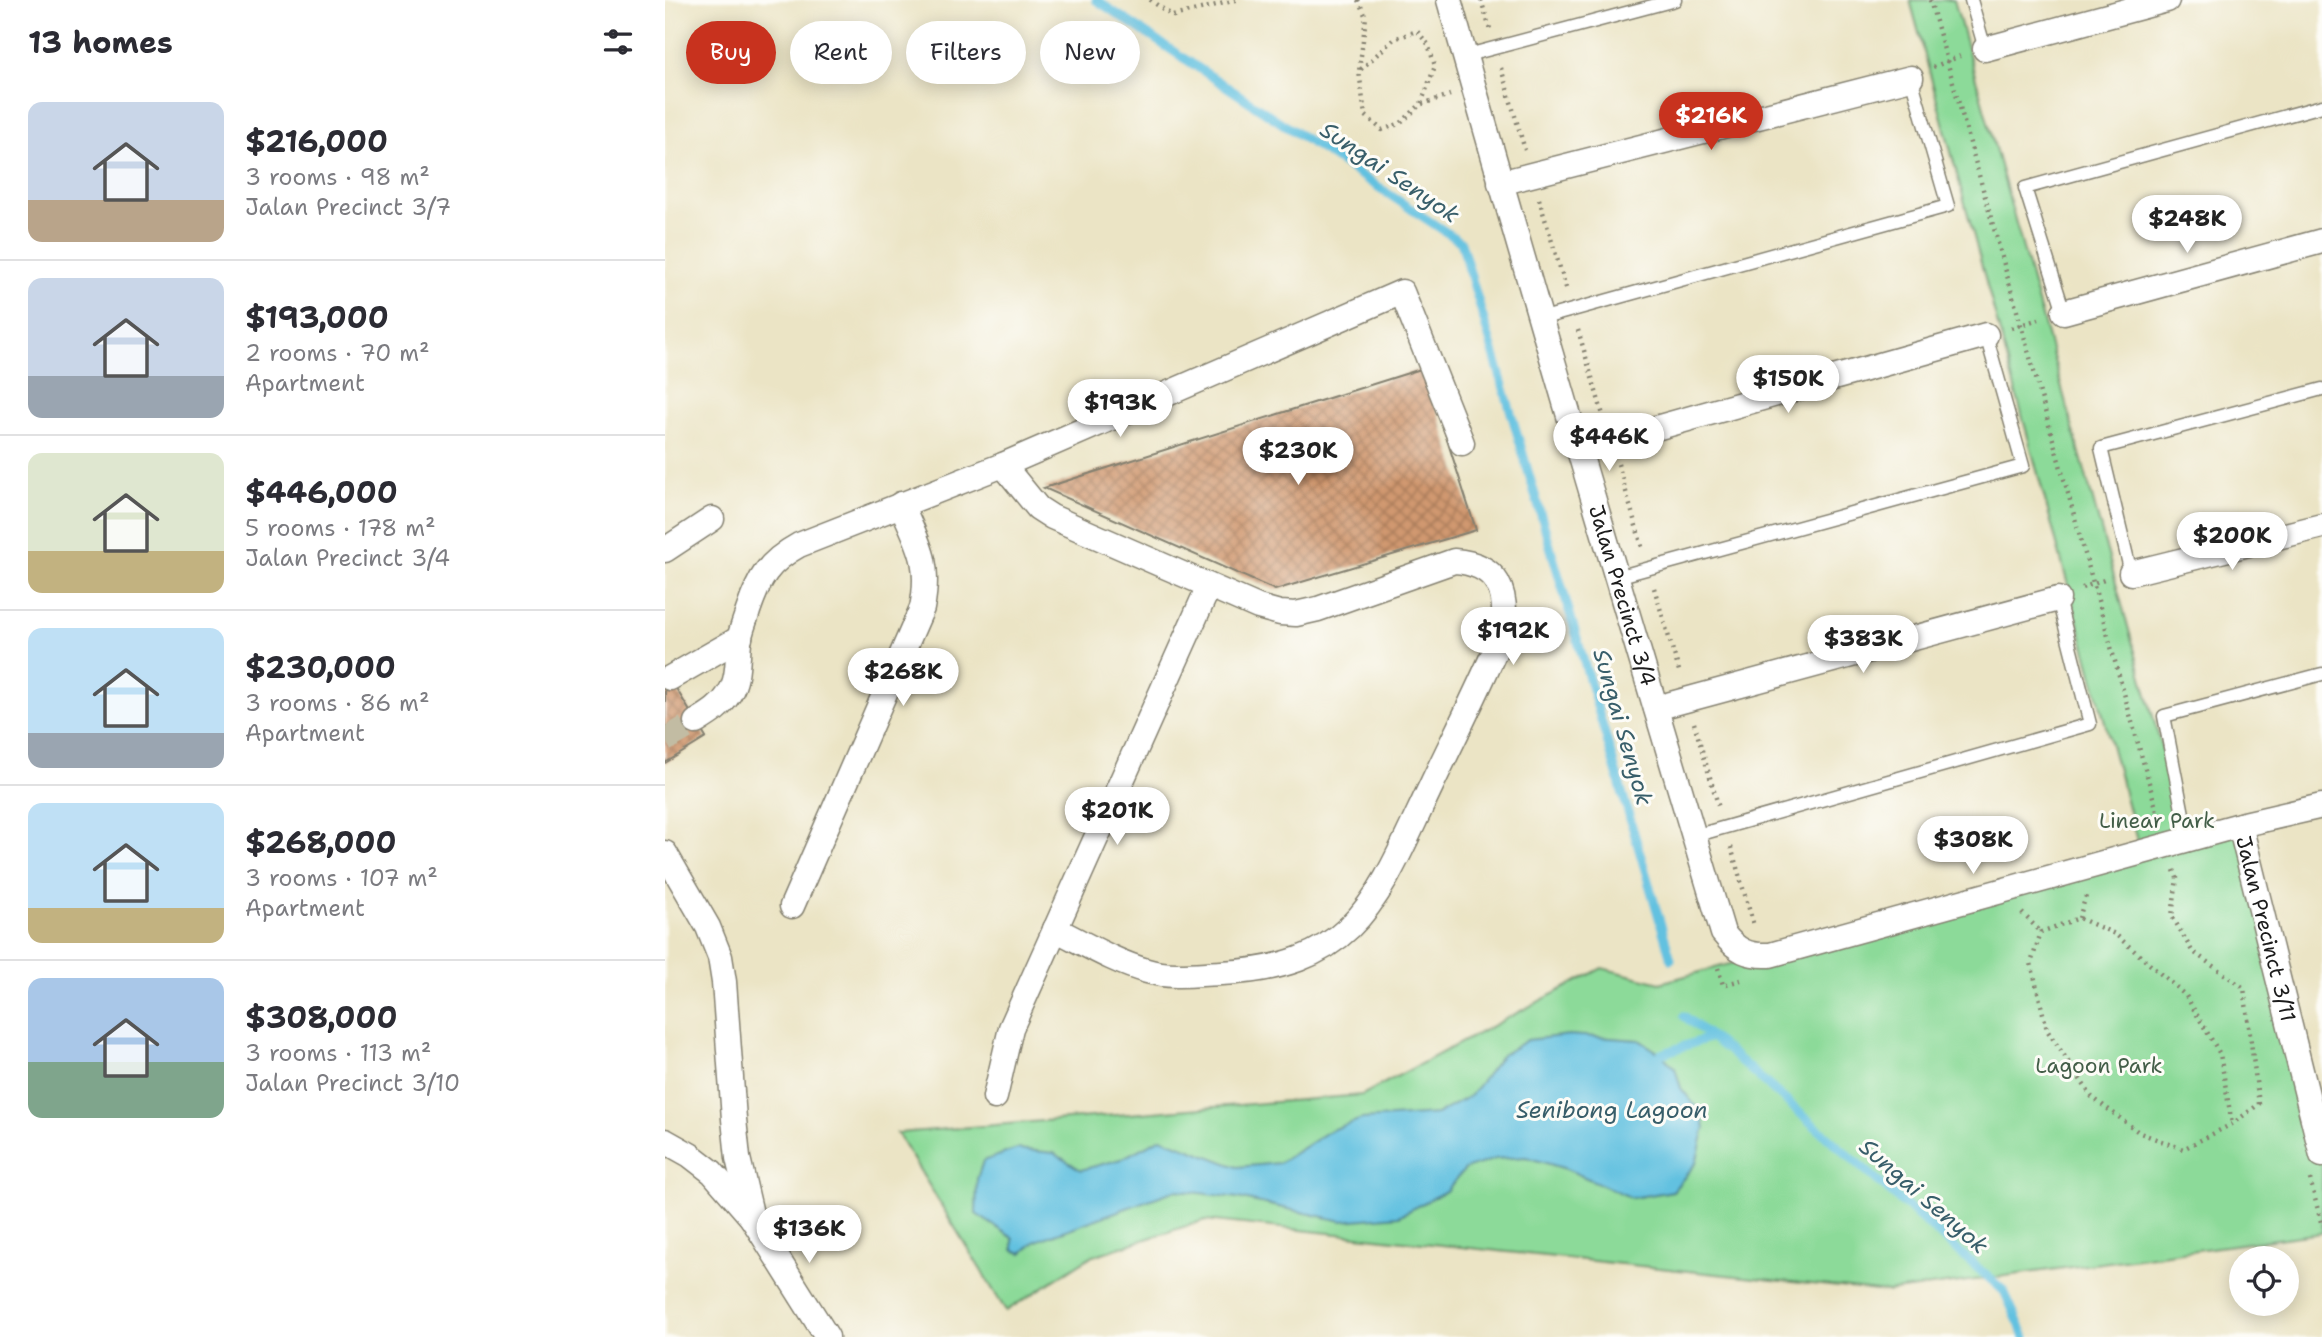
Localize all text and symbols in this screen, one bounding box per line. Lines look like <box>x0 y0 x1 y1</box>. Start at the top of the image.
chip: Buy <box>686 21 776 84</box>
chip: Rent <box>790 21 892 84</box>
chip: Filters <box>906 21 1026 84</box>
chip: New <box>1040 21 1140 84</box>
text: 13 homes <box>28 22 173 63</box>
icon: filters <box>599 23 637 61</box>
pin: $216K <box>1662 92 1760 152</box>
text: $216K <box>1675 100 1747 130</box>
water label: Sungai Senyok <box>1315 114 1465 230</box>
text: $216,000 <box>245 121 388 162</box>
icon: home <box>84 130 168 214</box>
text: 3 rooms · 98 m² <box>245 162 430 192</box>
text: Jalan Precinct 3/7 <box>245 192 451 222</box>
pin: $248K <box>2138 196 2236 255</box>
text: $248K <box>2148 203 2226 233</box>
text: $193,000 <box>245 297 389 338</box>
icon: home <box>84 306 168 390</box>
text: 2 rooms · 70 m² <box>245 338 430 368</box>
pin: $150K <box>1739 356 1837 415</box>
text: $150K <box>1752 363 1824 393</box>
text: Apartment <box>245 368 365 398</box>
pin: $193K <box>1071 380 1169 439</box>
text: $193K <box>1084 387 1156 417</box>
pin: $446K <box>1560 414 1658 473</box>
text: $446K <box>1569 421 1649 451</box>
pin: $230K <box>1249 428 1347 487</box>
text: $230K <box>1259 435 1337 465</box>
text: $446,000 <box>245 472 398 513</box>
icon: home <box>84 481 168 565</box>
street label: Jalan Precinct 3/4 <box>1582 502 1662 689</box>
pin: $200K <box>2183 512 2281 572</box>
text: 5 rooms · 178 m² <box>245 513 436 543</box>
text: $200K <box>2193 520 2271 550</box>
text: Jalan Precinct 3/4 <box>245 543 450 573</box>
pin: $192K <box>1464 608 1562 667</box>
text: $192K <box>1477 615 1549 645</box>
pin: $383K <box>1814 616 1912 675</box>
text: $383K <box>1823 623 1903 653</box>
water label: Sungai Senyok <box>1586 645 1660 809</box>
text: $230,000 <box>245 647 396 688</box>
pin: $268K <box>854 648 952 708</box>
icon: home <box>84 656 168 740</box>
text: $268K <box>864 656 942 686</box>
text: 3 rooms · 86 m² <box>245 688 430 718</box>
text: Apartment <box>245 718 365 748</box>
pin: $201K <box>1068 788 1166 847</box>
text: $201K <box>1081 795 1153 825</box>
park label: Linear Park <box>2099 807 2215 835</box>
pin: $308K <box>1924 816 2022 876</box>
text: $268,000 <box>245 822 396 863</box>
text: $308K <box>1933 824 2013 854</box>
icon: home <box>84 831 168 915</box>
street label: Jalan Precinct 3/11 <box>2229 833 2302 1025</box>
text: 3 rooms · 107 m² <box>245 863 438 893</box>
text: Apartment <box>245 893 365 923</box>
text: $308,000 <box>245 997 397 1038</box>
icon: home <box>84 1006 168 1090</box>
text: 3 rooms · 113 m² <box>245 1038 431 1068</box>
park label: Lagoon Park <box>2035 1052 2163 1080</box>
text: Jalan Precinct 3/10 <box>245 1068 460 1098</box>
water label: Senibong Lagoon <box>1516 1095 1708 1125</box>
water label: Sungai Senyok <box>1853 1132 1995 1260</box>
pin: $136K <box>760 1206 858 1265</box>
text: $136K <box>773 1213 845 1243</box>
map controls <box>2229 1246 2299 1316</box>
button: locate <box>2229 1246 2299 1316</box>

